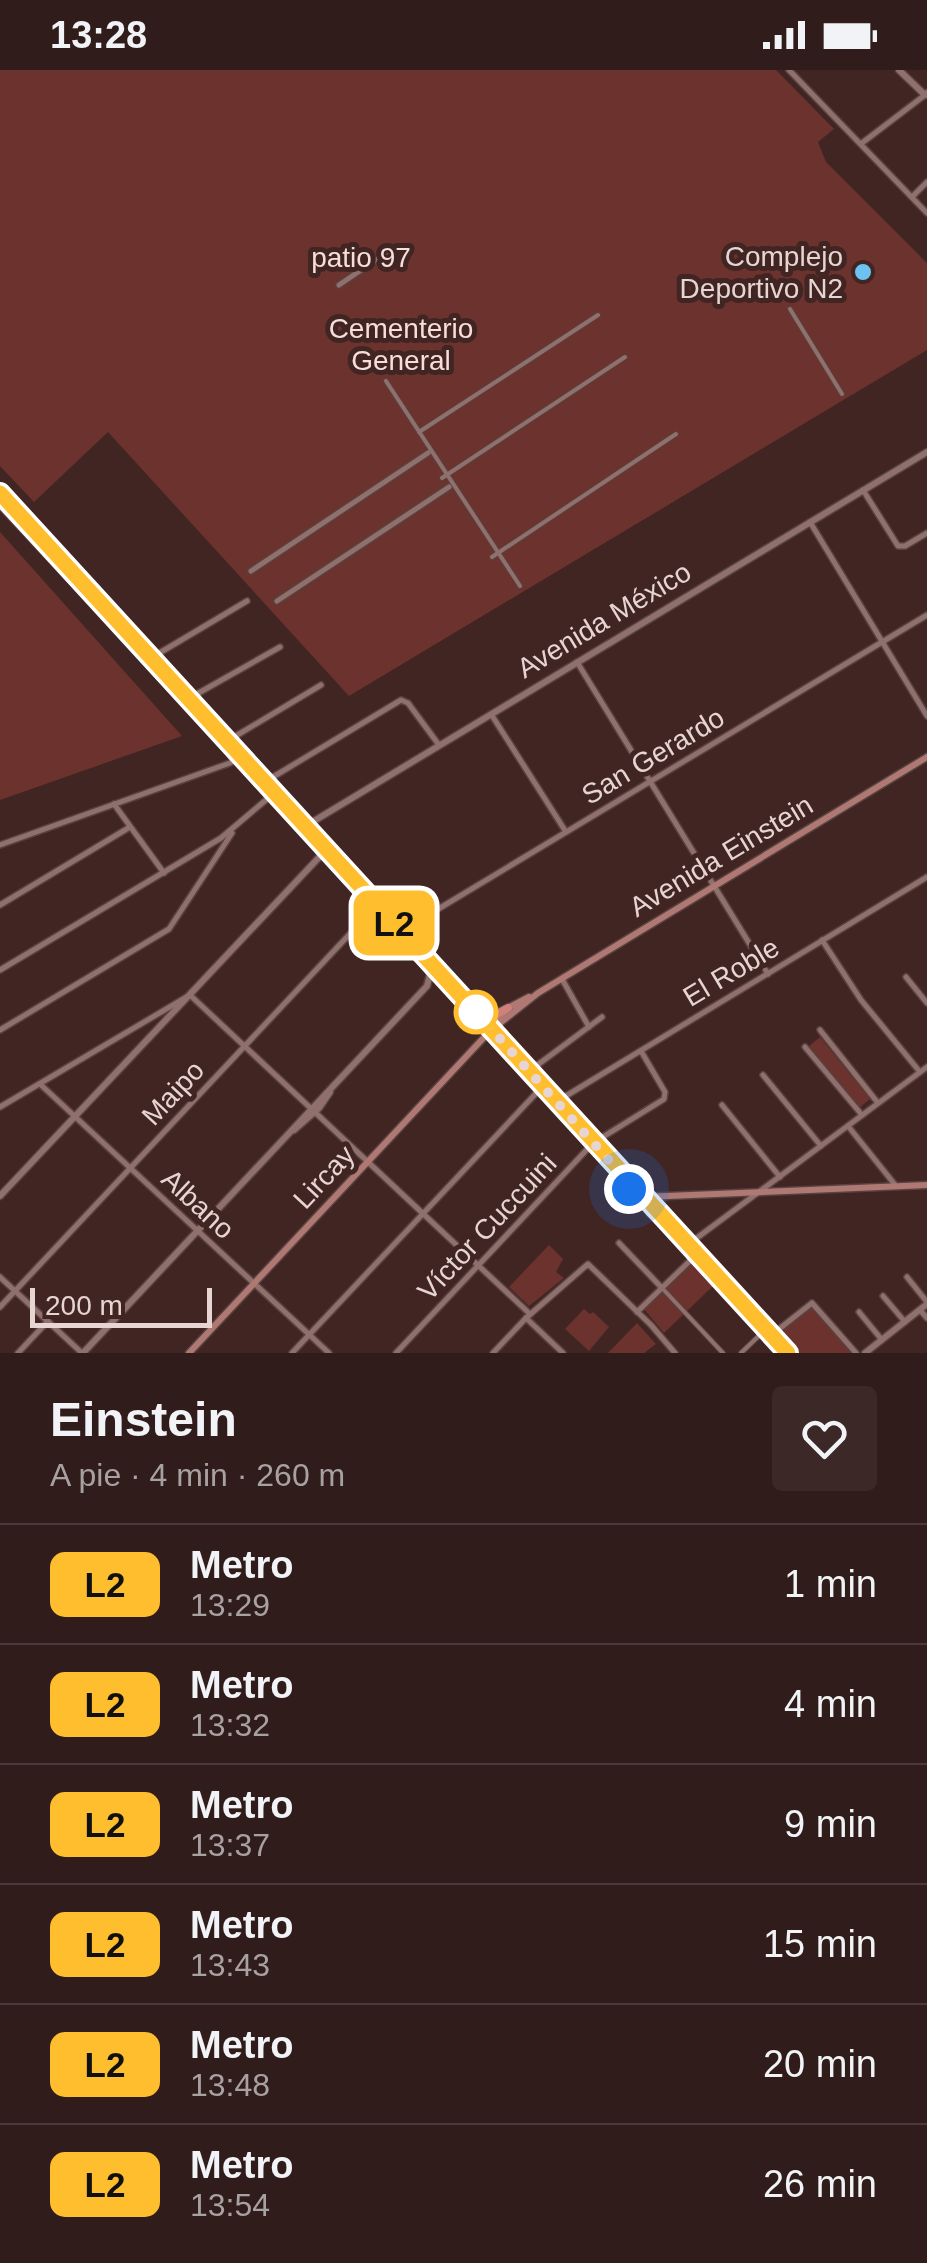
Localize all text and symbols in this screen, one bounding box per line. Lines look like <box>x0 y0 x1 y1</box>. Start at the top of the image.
text: 13:28 <box>50 14 147 56</box>
place label: Complejo Deportivo N2 <box>680 241 843 304</box>
park label: patio 97 <box>311 242 411 273</box>
marker: Complejo Deportivo N2 <box>852 261 874 283</box>
park label: Cementerio General <box>329 313 473 376</box>
street label: Avenida México <box>512 556 696 684</box>
street label: San Gerardo <box>576 701 730 811</box>
street label: Avenida Einstein <box>624 789 818 923</box>
line badge: L2 <box>349 890 439 956</box>
text: L2 <box>374 904 414 943</box>
street label: El Roble <box>678 931 784 1013</box>
unlabelled marker <box>455 991 497 1033</box>
street label: Maipo <box>136 1055 210 1131</box>
street label: Lircay <box>287 1139 361 1215</box>
street label: Víctor Cuccuini <box>411 1148 563 1306</box>
street label: Albano <box>156 1163 240 1245</box>
your location <box>604 1164 654 1214</box>
scale bar <box>30 1283 212 1328</box>
text: 200 m <box>45 1290 123 1321</box>
button: heart <box>772 1386 877 1491</box>
text: Einstein <box>50 1393 237 1446</box>
text: A pie · 4 min · 260 m <box>50 1457 345 1493</box>
text: Metro <box>190 1544 293 1586</box>
text: 1 min <box>784 1563 877 1605</box>
text: L2 <box>85 1565 125 1604</box>
text: 13:29 <box>190 1587 270 1623</box>
text: Metro <box>190 1664 293 1706</box>
text: 4 min <box>784 1683 877 1725</box>
text: L2 <box>85 1685 125 1724</box>
text: 13:32 <box>190 1707 270 1743</box>
text: Metro <box>190 1784 293 1826</box>
text: 9 min <box>784 1803 877 1845</box>
text: L2 <box>85 1805 125 1844</box>
text: 13:37 <box>190 1827 270 1863</box>
text: Metro <box>190 1904 293 1946</box>
text: 15 min <box>763 1923 877 1965</box>
text: L2 <box>85 1925 125 1964</box>
text: 13:43 <box>190 1947 270 1983</box>
text: Metro <box>190 2024 293 2066</box>
text: 20 min <box>763 2043 877 2085</box>
text: L2 <box>85 2045 125 2084</box>
text: 13:48 <box>190 2067 270 2103</box>
text: Metro <box>190 2144 293 2186</box>
text: 26 min <box>763 2163 877 2205</box>
text: L2 <box>85 2165 125 2204</box>
text: 13:54 <box>190 2187 270 2223</box>

